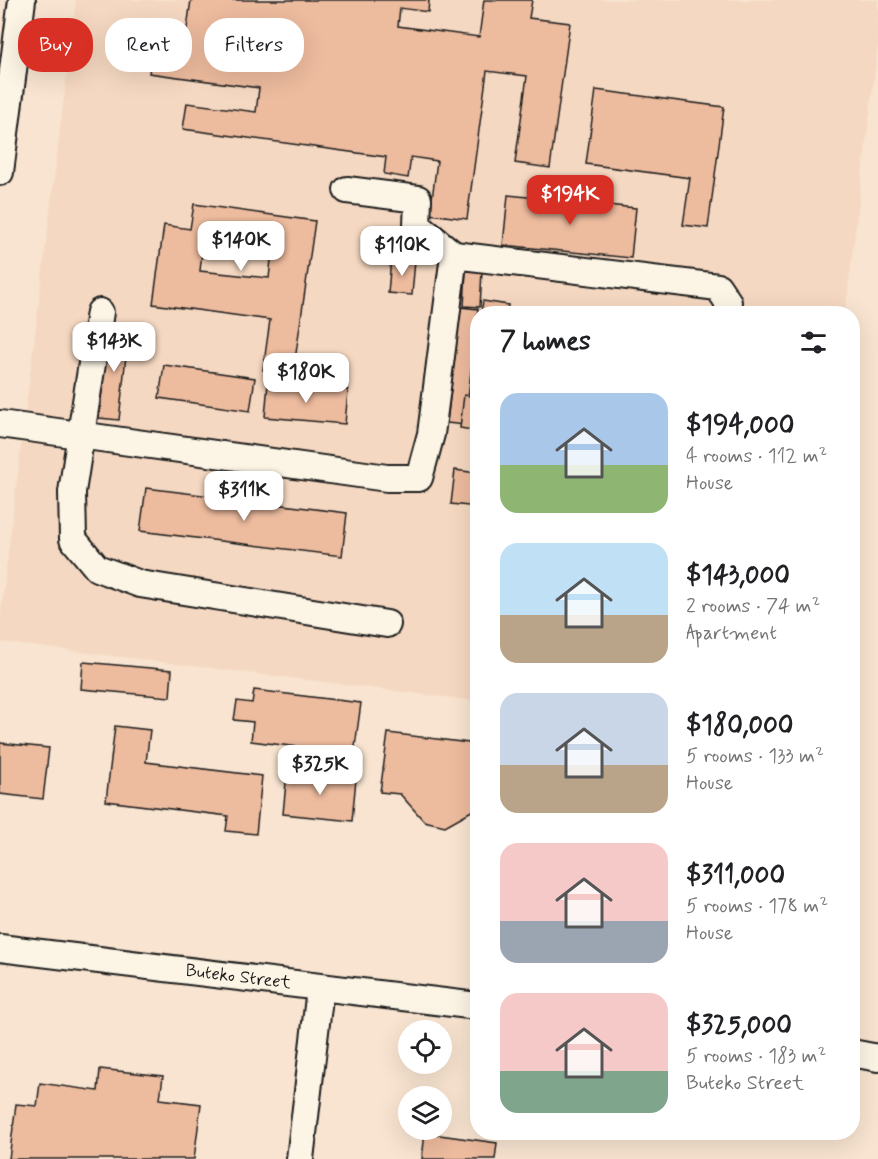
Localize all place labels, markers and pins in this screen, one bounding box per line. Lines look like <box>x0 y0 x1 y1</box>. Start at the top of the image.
pin: $194K <box>528 175 612 226</box>
pin: $140K <box>199 221 283 272</box>
pin: $110K <box>360 226 444 277</box>
pin: $143K <box>72 322 156 373</box>
pin: $180K <box>264 353 348 404</box>
pin: $311K <box>202 471 286 522</box>
pin: $325K <box>278 745 362 796</box>

